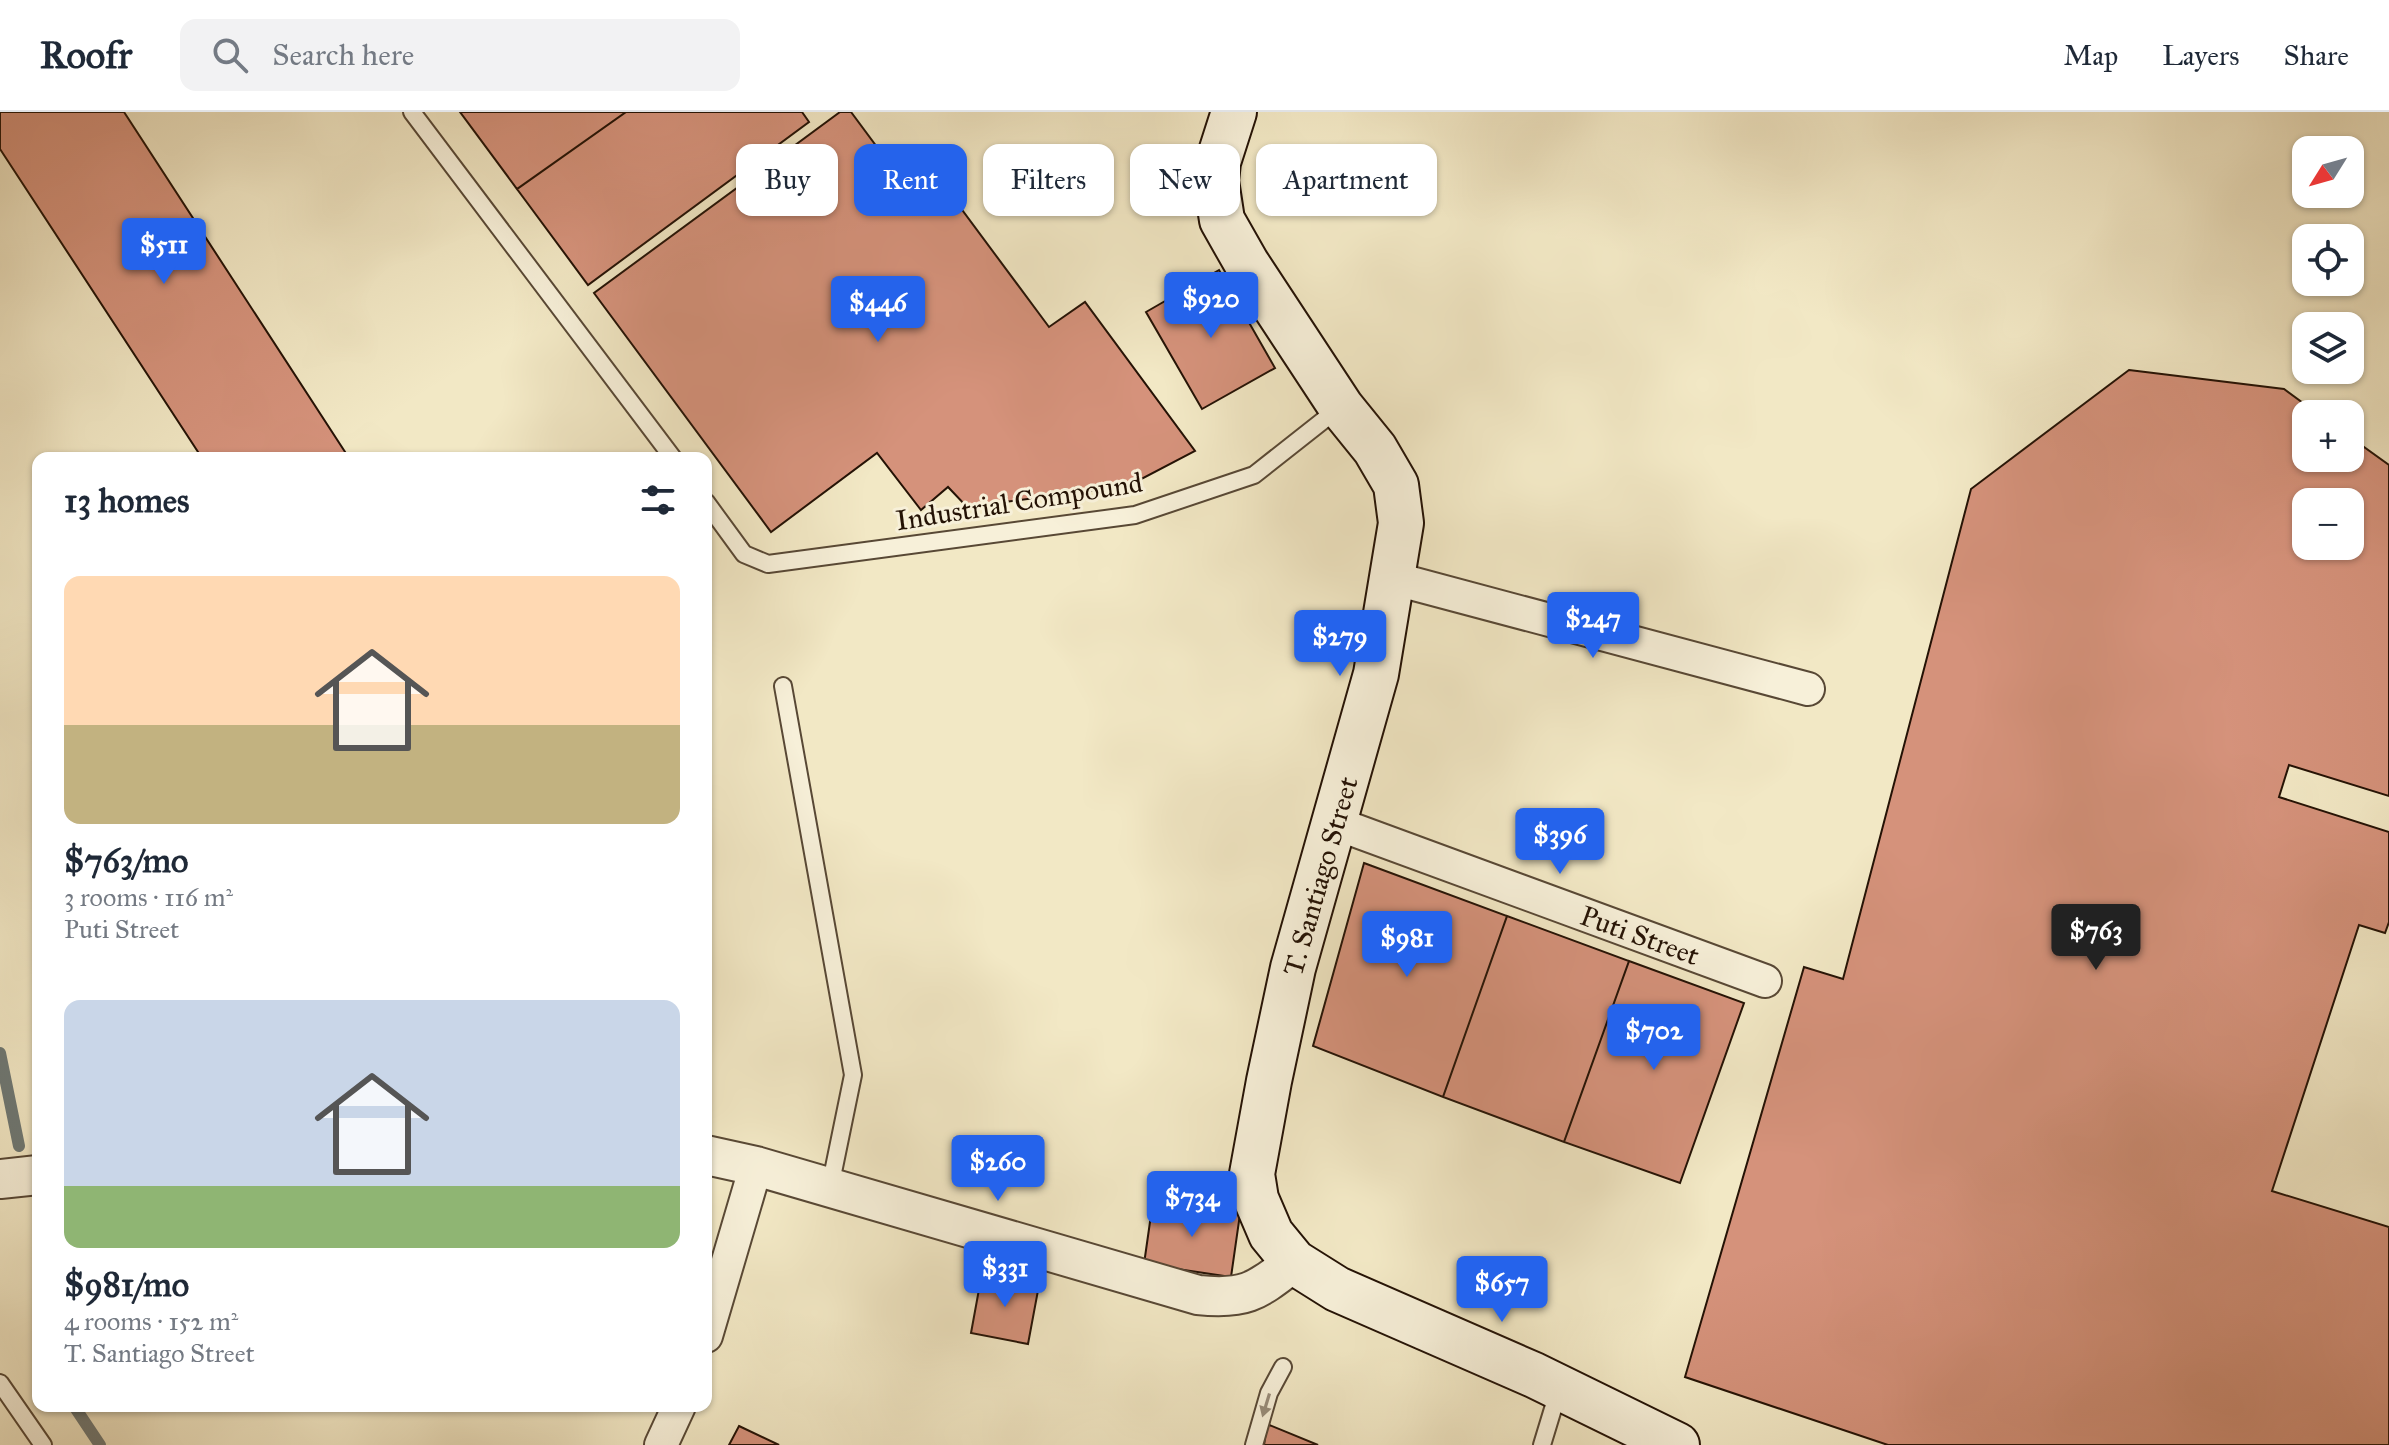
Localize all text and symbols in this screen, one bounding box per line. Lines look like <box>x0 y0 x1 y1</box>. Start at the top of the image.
search box <box>180 19 740 91</box>
text: Roofr <box>40 32 132 78</box>
icon: search <box>208 33 252 77</box>
text: Search here <box>272 37 414 73</box>
text: Map <box>2063 38 2118 73</box>
text: Layers <box>2162 38 2240 73</box>
text: Share <box>2284 38 2349 73</box>
north arrow <box>2292 136 2364 208</box>
map controls <box>2292 136 2364 560</box>
chip: Buy <box>736 144 838 216</box>
chip: Rent <box>854 144 967 216</box>
chip: Filters <box>983 144 1114 216</box>
chip: New <box>1130 144 1240 216</box>
chip: Apartment <box>1256 144 1437 216</box>
pin: $511 <box>117 218 211 286</box>
button: locate <box>2292 224 2364 296</box>
text: $511 <box>140 228 188 260</box>
pin: $920 <box>1164 272 1258 340</box>
pin: $446 <box>831 276 925 344</box>
text: $920 <box>1182 282 1240 314</box>
text: $446 <box>849 286 907 318</box>
button: layers <box>2292 312 2364 384</box>
button: + <box>2292 400 2364 472</box>
street label: Industrial Compound <box>893 465 1145 538</box>
icon: filters <box>636 478 680 522</box>
text: 13 homes <box>64 480 189 521</box>
button: − <box>2292 488 2364 560</box>
pin: $247 <box>1546 592 1640 660</box>
text: $247 <box>1565 602 1621 634</box>
pin: $279 <box>1293 610 1387 678</box>
text: $279 <box>1312 620 1368 652</box>
icon: home <box>300 628 444 772</box>
street label: T. Santiago Street <box>1275 773 1366 980</box>
pin: $396 <box>1513 808 1607 876</box>
text: $396 <box>1533 818 1587 850</box>
text: $763/mo <box>64 840 188 881</box>
text: 3 rooms · 116 m² <box>64 881 233 913</box>
street label: Puti Street <box>1576 898 1704 973</box>
pin: $763 <box>2049 904 2143 972</box>
pin: $981 <box>1360 911 1454 979</box>
text: Puti Street <box>64 913 179 945</box>
text: $763 <box>2069 914 2123 946</box>
text: $981 <box>1380 921 1434 953</box>
pin: $702 <box>1607 1004 1701 1072</box>
text: $702 <box>1625 1014 1683 1046</box>
icon: home <box>300 1052 444 1196</box>
pin: $260 <box>951 1135 1045 1203</box>
text: $260 <box>970 1145 1026 1177</box>
pin: $734 <box>1145 1171 1239 1239</box>
text: $734 <box>1165 1181 1219 1213</box>
pin: $331 <box>958 1241 1052 1309</box>
text: $331 <box>982 1251 1028 1283</box>
pin: $657 <box>1455 1256 1549 1324</box>
text: $981/mo <box>64 1264 189 1305</box>
text: $657 <box>1475 1266 1529 1298</box>
text: 4 rooms · 152 m² <box>64 1305 238 1337</box>
text: T. Santiago Street <box>64 1337 255 1369</box>
one-way arrow <box>1259 1393 1272 1417</box>

